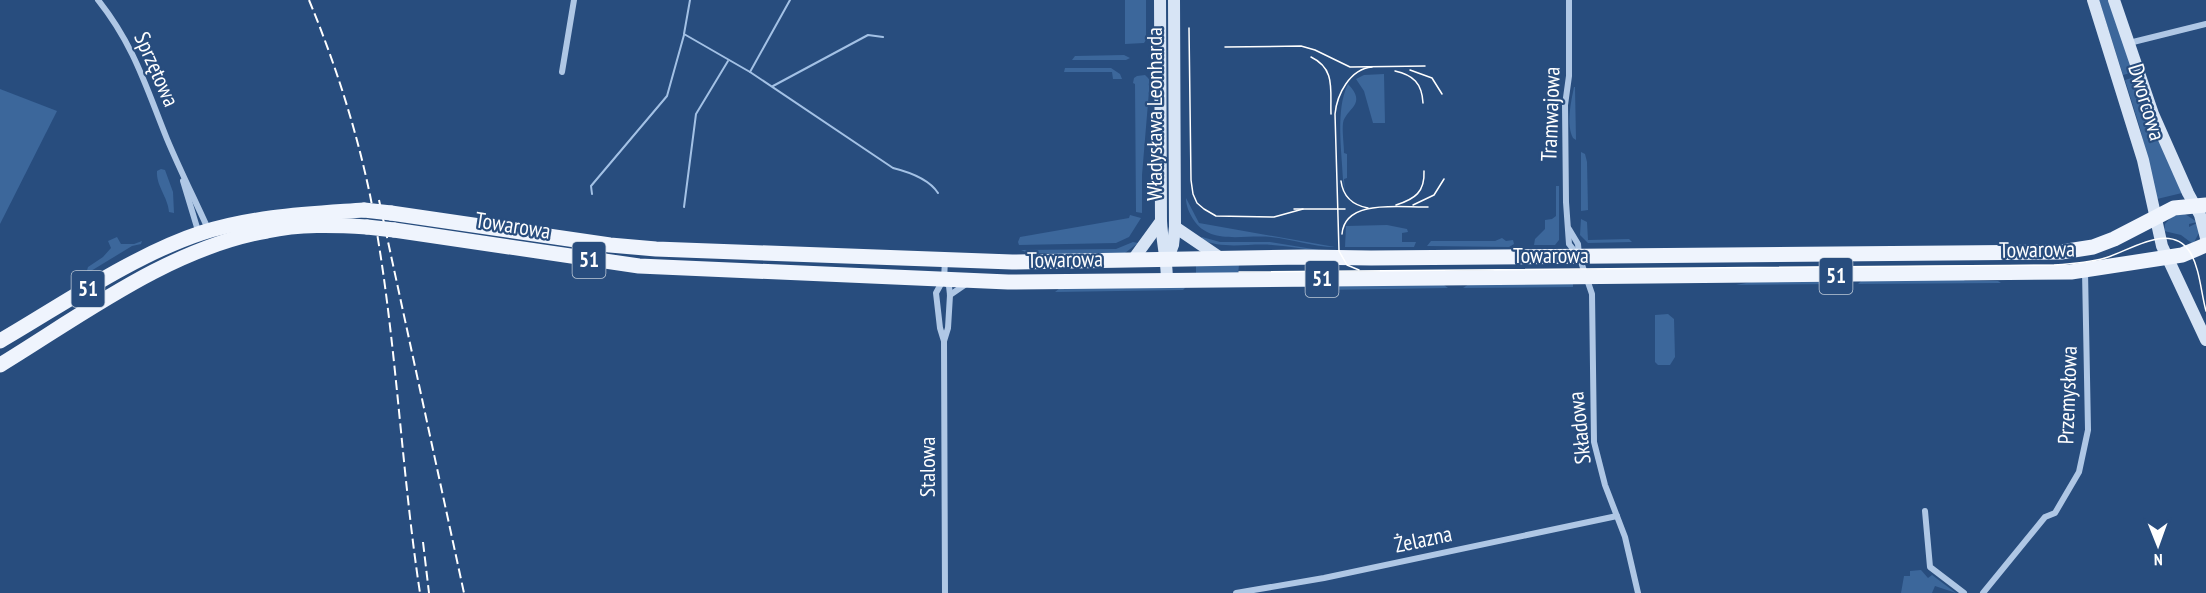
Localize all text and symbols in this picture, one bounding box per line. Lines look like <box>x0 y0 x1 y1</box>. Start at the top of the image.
street label: Sprzętowa <box>128 27 186 111</box>
street label: Władysława Leonharda <box>1140 27 1168 201</box>
street label: Dworcowa <box>2122 60 2172 144</box>
street label: Tramwajowa <box>1534 66 1566 162</box>
street label: Towarowa <box>473 205 553 245</box>
street label: Towarowa <box>1999 234 2075 264</box>
street label: Towarowa <box>1513 241 1589 269</box>
road number: 51 <box>572 242 606 278</box>
street label: Towarowa <box>1027 244 1103 274</box>
road number: 51 <box>1820 258 1852 294</box>
road number: 51 <box>1306 261 1338 297</box>
road number: 51 <box>72 271 104 307</box>
street label: Przemysłowa <box>2051 345 2083 445</box>
street label: Składowa <box>1561 390 1597 466</box>
street label: Stalowa <box>913 437 941 497</box>
north arrow <box>2128 515 2188 575</box>
street label: Żelazna <box>1392 519 1454 559</box>
text: N <box>2154 550 2163 570</box>

